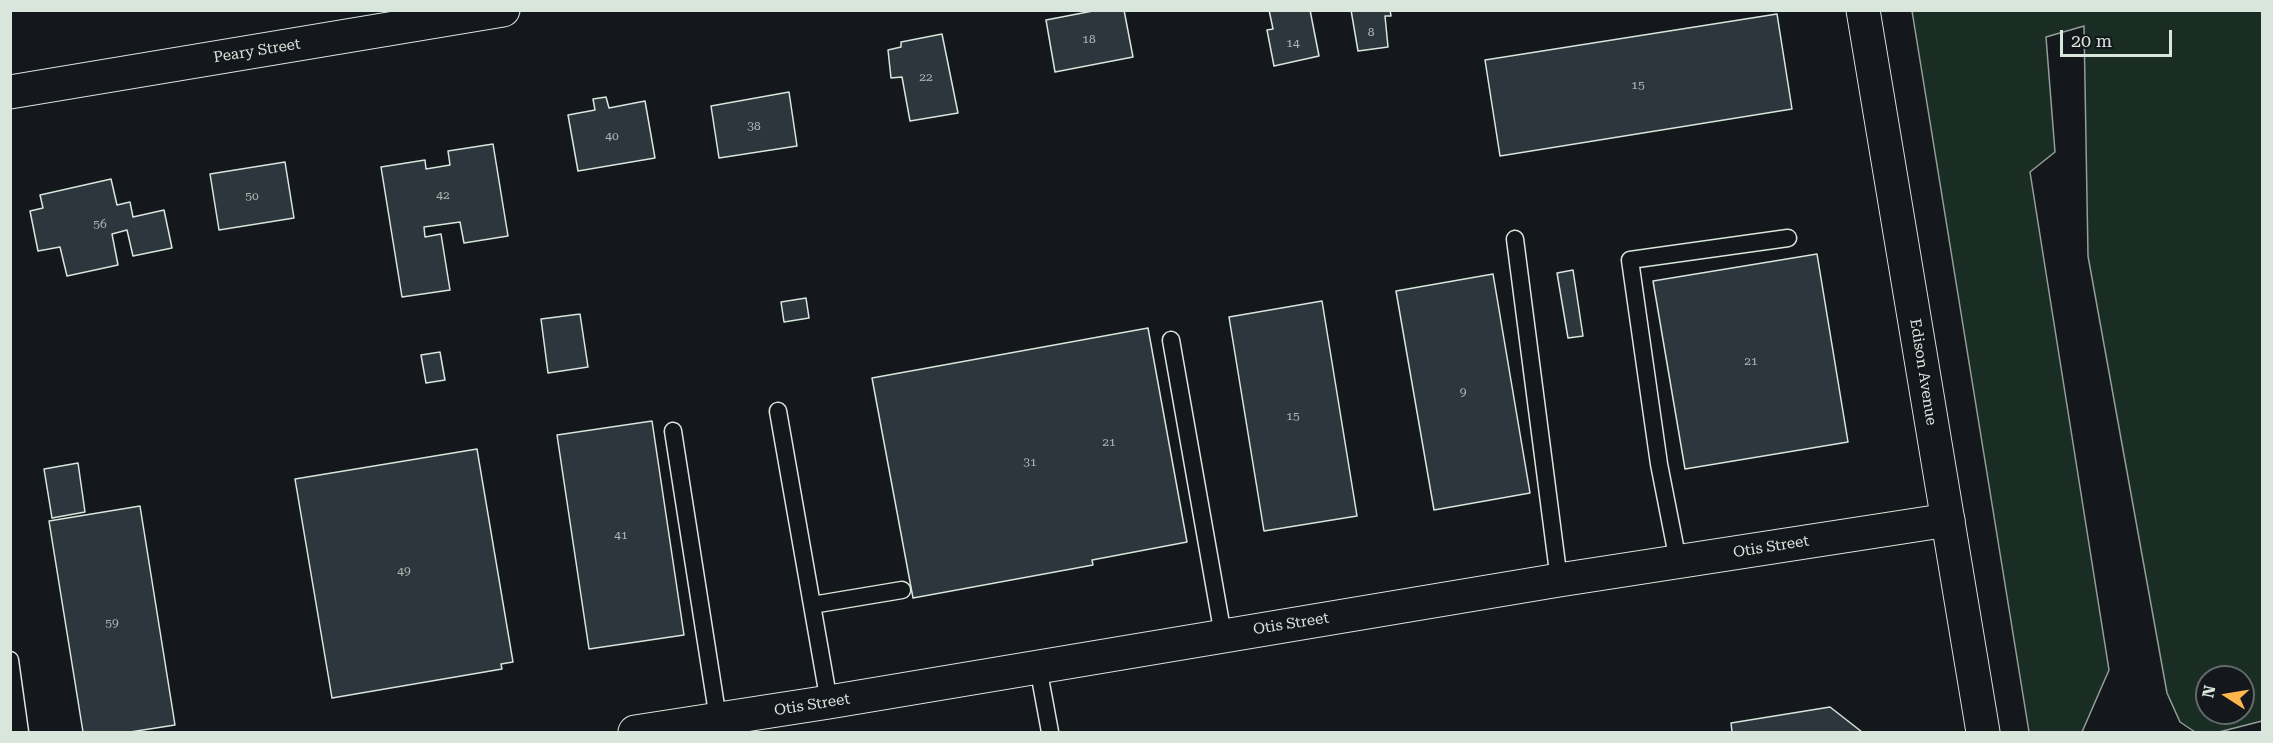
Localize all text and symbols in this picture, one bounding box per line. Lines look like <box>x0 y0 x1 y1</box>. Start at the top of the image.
scale bar <box>2063 18 2176 56</box>
house number: 8 <box>1368 25 1374 39</box>
text: 20 m <box>2071 30 2112 51</box>
house number: 18 <box>1082 32 1096 46</box>
street label: Peary Street <box>212 35 302 67</box>
house number: 14 <box>1286 36 1300 50</box>
house number: 22 <box>919 70 933 84</box>
house number: 15 <box>1631 78 1645 92</box>
house number: 38 <box>747 119 761 133</box>
house number: 40 <box>605 129 619 143</box>
house number: 42 <box>436 188 450 202</box>
house number: 50 <box>245 189 259 203</box>
house number: 56 <box>93 217 107 231</box>
street label: Edison Avenue <box>1906 317 1940 427</box>
house number: 21 <box>1744 354 1758 368</box>
house number: 9 <box>1460 385 1466 399</box>
house number: 15 <box>1286 409 1300 423</box>
house number: 21 <box>1102 435 1116 449</box>
house number: 31 <box>1023 455 1037 469</box>
house number: 41 <box>614 528 628 542</box>
street label: Otis Street <box>1732 532 1810 562</box>
house number: 49 <box>397 564 411 578</box>
street label: Otis Street <box>1252 609 1330 639</box>
house number: 59 <box>105 616 119 630</box>
north arrow <box>2195 665 2255 725</box>
text: N <box>2198 684 2219 700</box>
street label: Otis Street <box>773 690 851 720</box>

